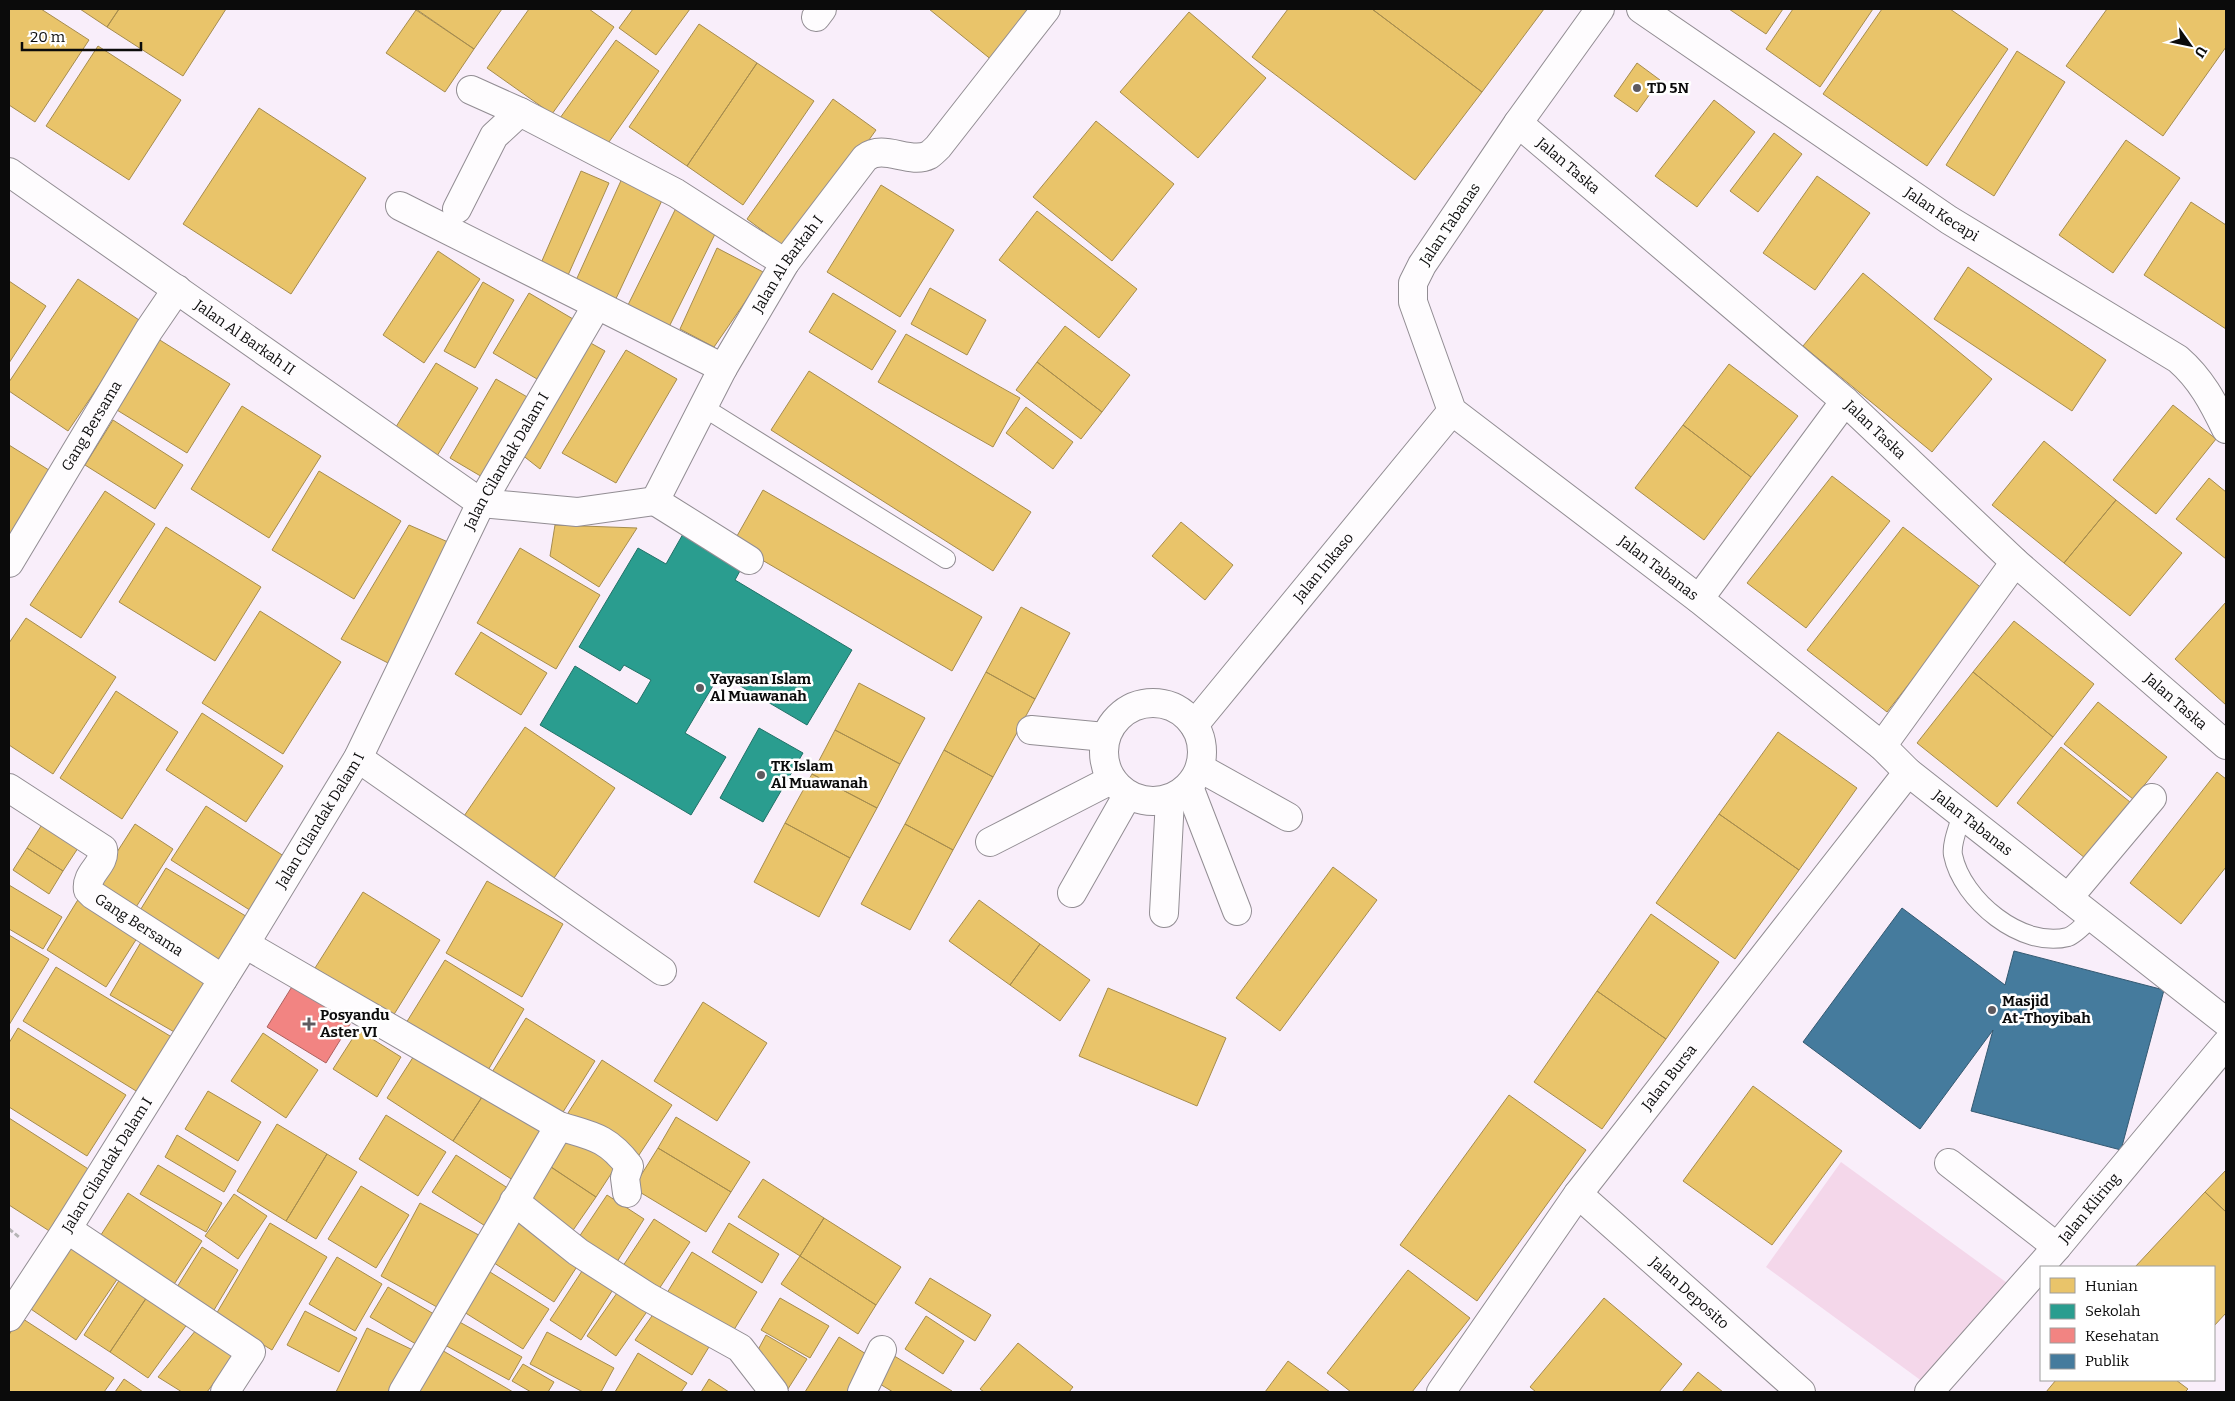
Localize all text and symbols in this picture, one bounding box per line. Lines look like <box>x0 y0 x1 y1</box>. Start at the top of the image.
scale bar <box>22 20 141 52</box>
north arrow <box>2165 20 2215 70</box>
text: 20 m <box>30 28 66 46</box>
text: U <box>2190 43 2210 61</box>
place label: TD 5N <box>1647 79 1689 97</box>
marker: TD 5N <box>1631 82 1643 94</box>
street label: Jalan Taska <box>1532 133 1604 198</box>
street label: Jalan Tabanas <box>1415 179 1484 269</box>
street label: Jalan Kecapi <box>1900 183 1982 245</box>
street label: Jalan Al Barkah I <box>748 212 827 317</box>
street label: Jalan Al Barkah II <box>190 295 299 379</box>
street label: Gang Bersama <box>57 377 125 474</box>
street label: Jalan Cilandak Dalam I <box>460 389 553 534</box>
street label: Jalan Taska <box>1840 396 1910 463</box>
street label: Jalan Inkaso <box>1289 529 1357 607</box>
street label: Jalan Tabanas <box>1614 531 1702 604</box>
street label: Jalan Taska <box>2140 669 2211 733</box>
place label: Yayasan Islam Al Muawanah <box>710 670 812 705</box>
marker: Yayasan Islam Al Muawanah <box>694 682 706 694</box>
street label: Jalan Cilandak Dalam I <box>272 750 368 892</box>
place label: TK Islam Al Muawanah <box>771 757 868 792</box>
marker: TK Islam Al Muawanah <box>755 769 767 781</box>
street label: Jalan Tabanas <box>1929 786 2016 860</box>
street label: Gang Bersama <box>91 890 187 960</box>
place label: Masjid At-Thoyibah <box>2002 992 2091 1027</box>
marker: Masjid At-Thoyibah <box>1986 1004 1998 1016</box>
place label: Posyandu Aster VI <box>320 1006 390 1041</box>
marker: Posyandu Aster VI <box>302 1017 316 1031</box>
street label: Jalan Bursa <box>1637 1041 1701 1114</box>
street label: Jalan Cilandak Dalam I <box>58 1094 156 1236</box>
street label: Jalan Kliring <box>2054 1169 2124 1248</box>
street label: Jalan Deposito <box>1645 1252 1733 1333</box>
legend <box>2040 1266 2215 1381</box>
text: Hunian <box>2085 1277 2138 1295</box>
text: Sekolah <box>2085 1302 2141 1320</box>
text: Kesehatan <box>2085 1327 2160 1345</box>
text: Publik <box>2085 1352 2130 1370</box>

